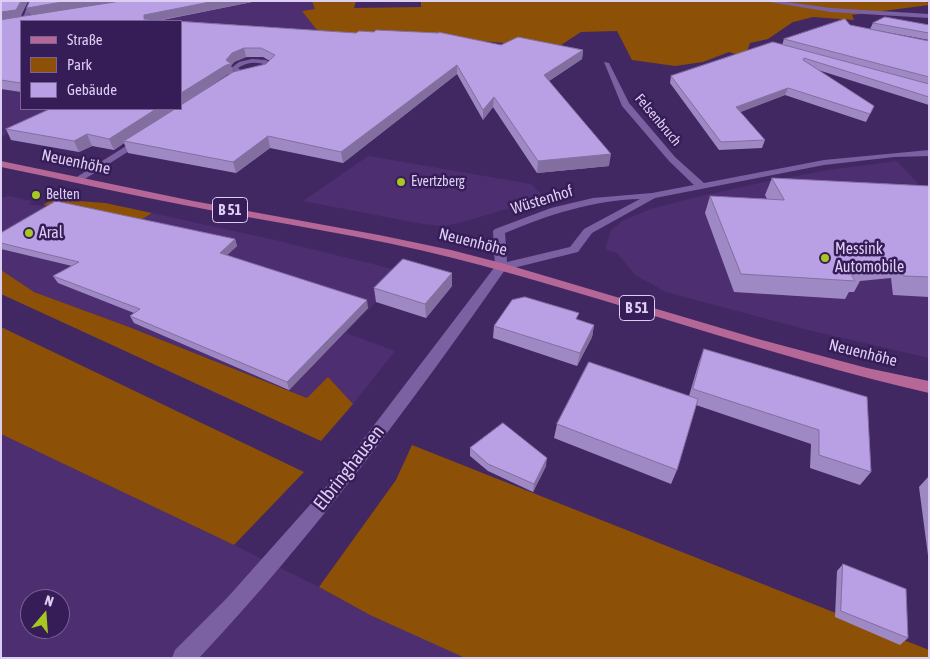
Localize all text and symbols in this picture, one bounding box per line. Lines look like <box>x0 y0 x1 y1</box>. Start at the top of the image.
legend <box>20 20 182 110</box>
text: Straße <box>67 31 103 48</box>
text: Park <box>67 56 92 73</box>
text: Gebäude <box>67 81 117 98</box>
street label: Felsenbruch <box>631 90 685 150</box>
street label: Neuenhöhe <box>40 145 112 179</box>
place label: Evertzberg <box>411 174 465 190</box>
marker: Evertzberg <box>395 176 407 188</box>
street label: Wüstenhof <box>509 181 575 219</box>
place label: Belten <box>46 187 80 203</box>
marker: Belten <box>30 189 42 201</box>
road number: B 51 <box>212 198 248 222</box>
place label: Aral <box>39 223 63 243</box>
street label: Neuenhöhe <box>437 224 509 260</box>
marker: Aral <box>23 227 35 239</box>
place label: Messink Automobile <box>835 239 904 277</box>
marker: Messink Automobile <box>819 252 831 264</box>
road number: B 51 <box>620 296 654 320</box>
street label: Neuenhöhe <box>827 335 899 371</box>
street label: Elbringhausen <box>309 421 389 515</box>
north arrow <box>20 589 70 639</box>
text: N <box>43 592 56 610</box>

